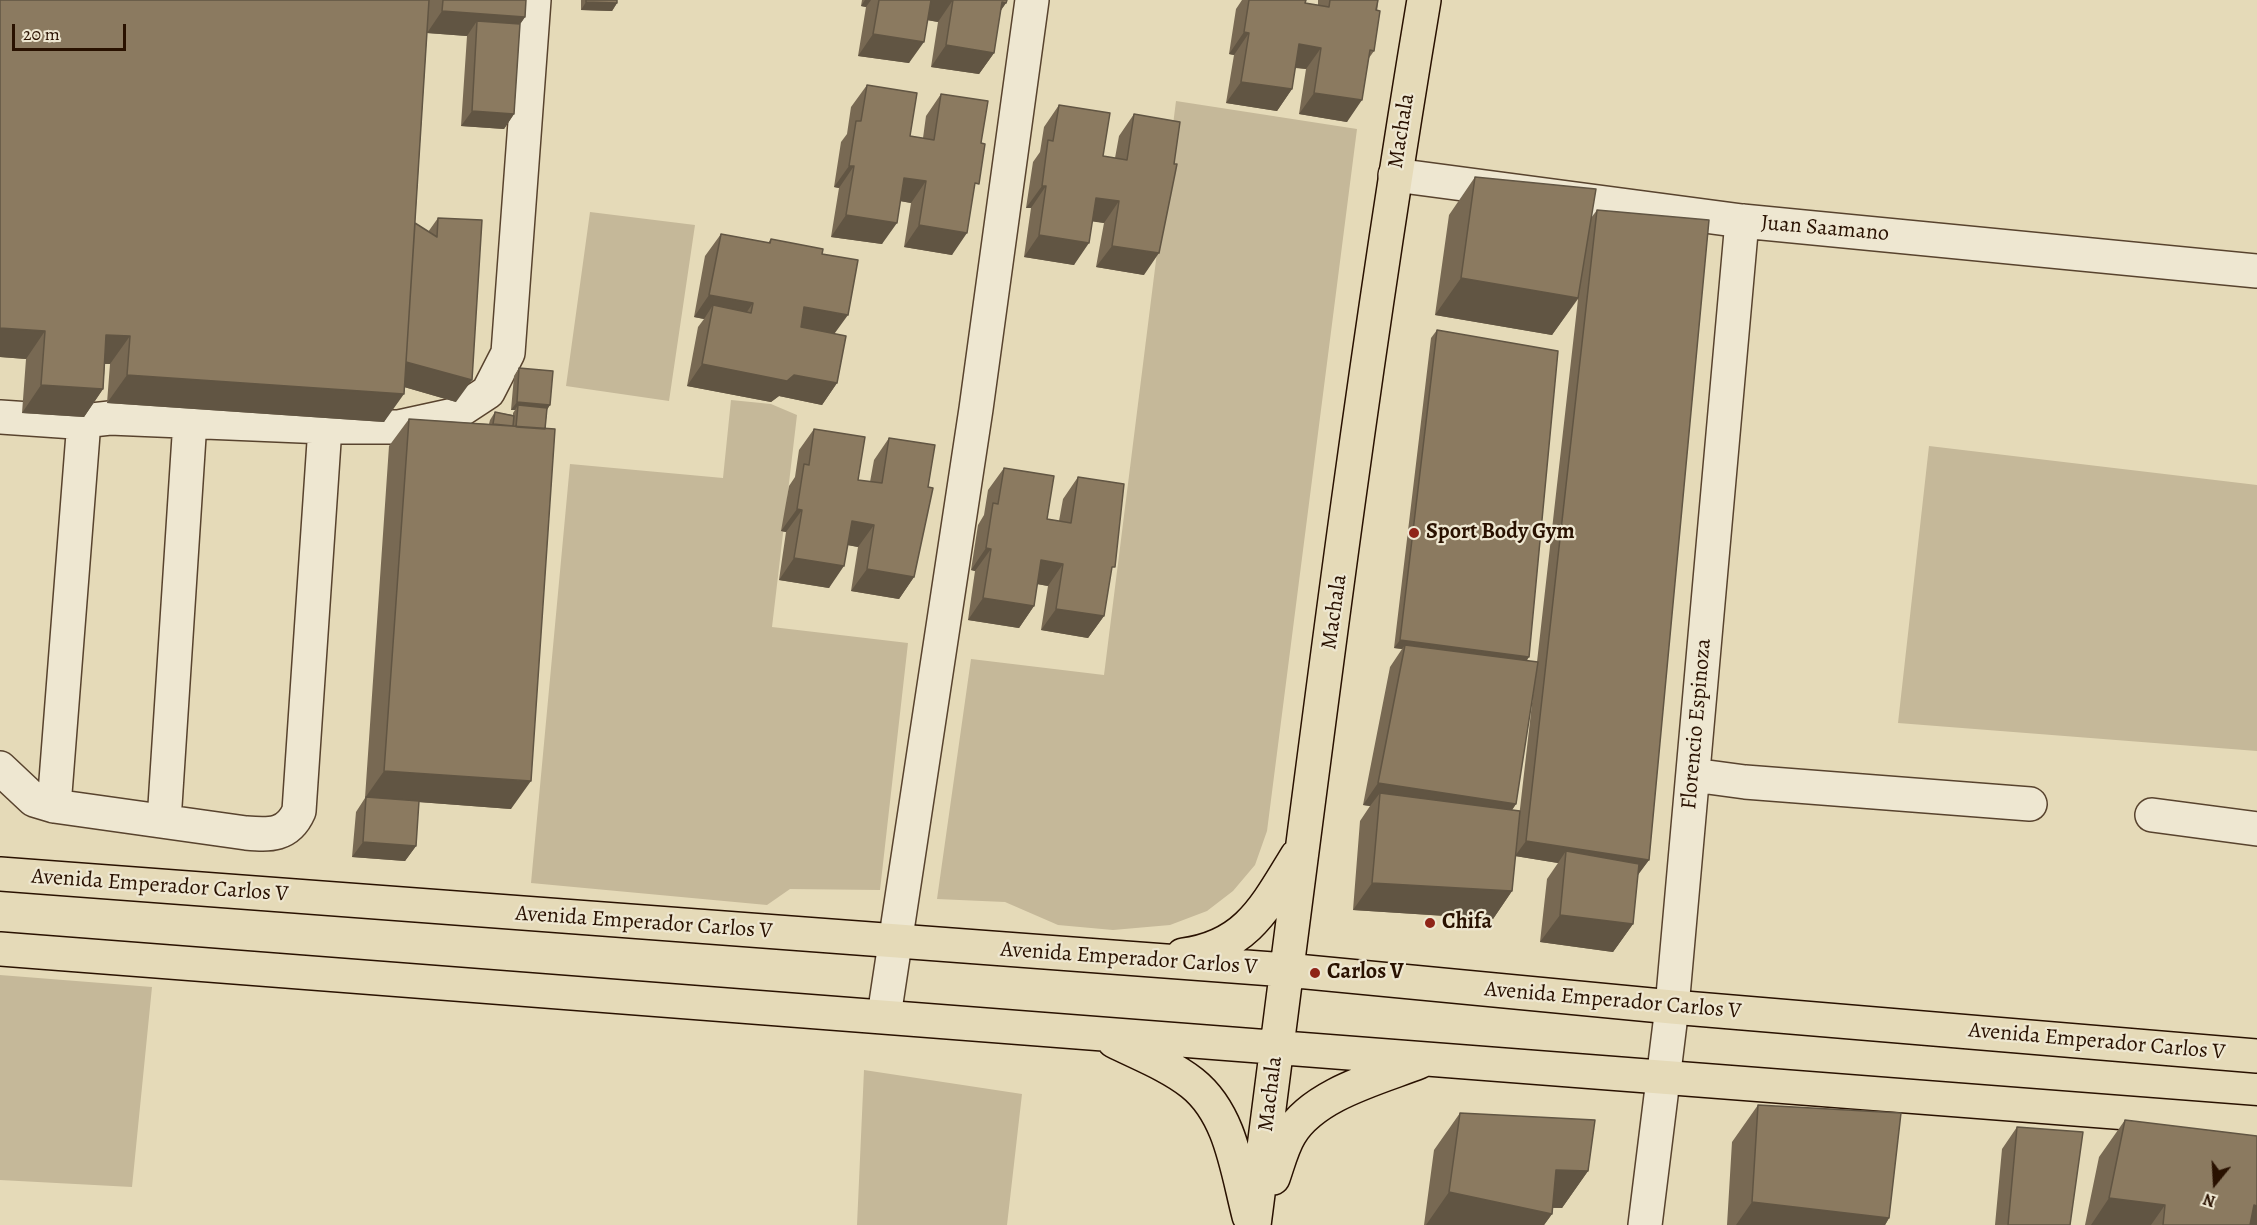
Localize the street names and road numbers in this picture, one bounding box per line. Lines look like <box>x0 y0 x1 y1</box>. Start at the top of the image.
street label: Machala <box>1383 92 1421 170</box>
street label: Juan Saamano <box>1760 210 1890 248</box>
street label: Machala <box>1317 573 1353 651</box>
street label: Florencio Espinoza <box>1676 637 1718 811</box>
street label: Avenida Emperador Carlos V <box>30 864 290 908</box>
street label: Avenida Emperador Carlos V <box>514 901 774 945</box>
street label: Avenida Emperador Carlos V <box>999 937 1259 981</box>
street label: Avenida Emperador Carlos V <box>1483 977 1743 1025</box>
street label: Avenida Emperador Carlos V <box>1967 1018 2227 1066</box>
street label: Machala <box>1253 1055 1289 1133</box>

